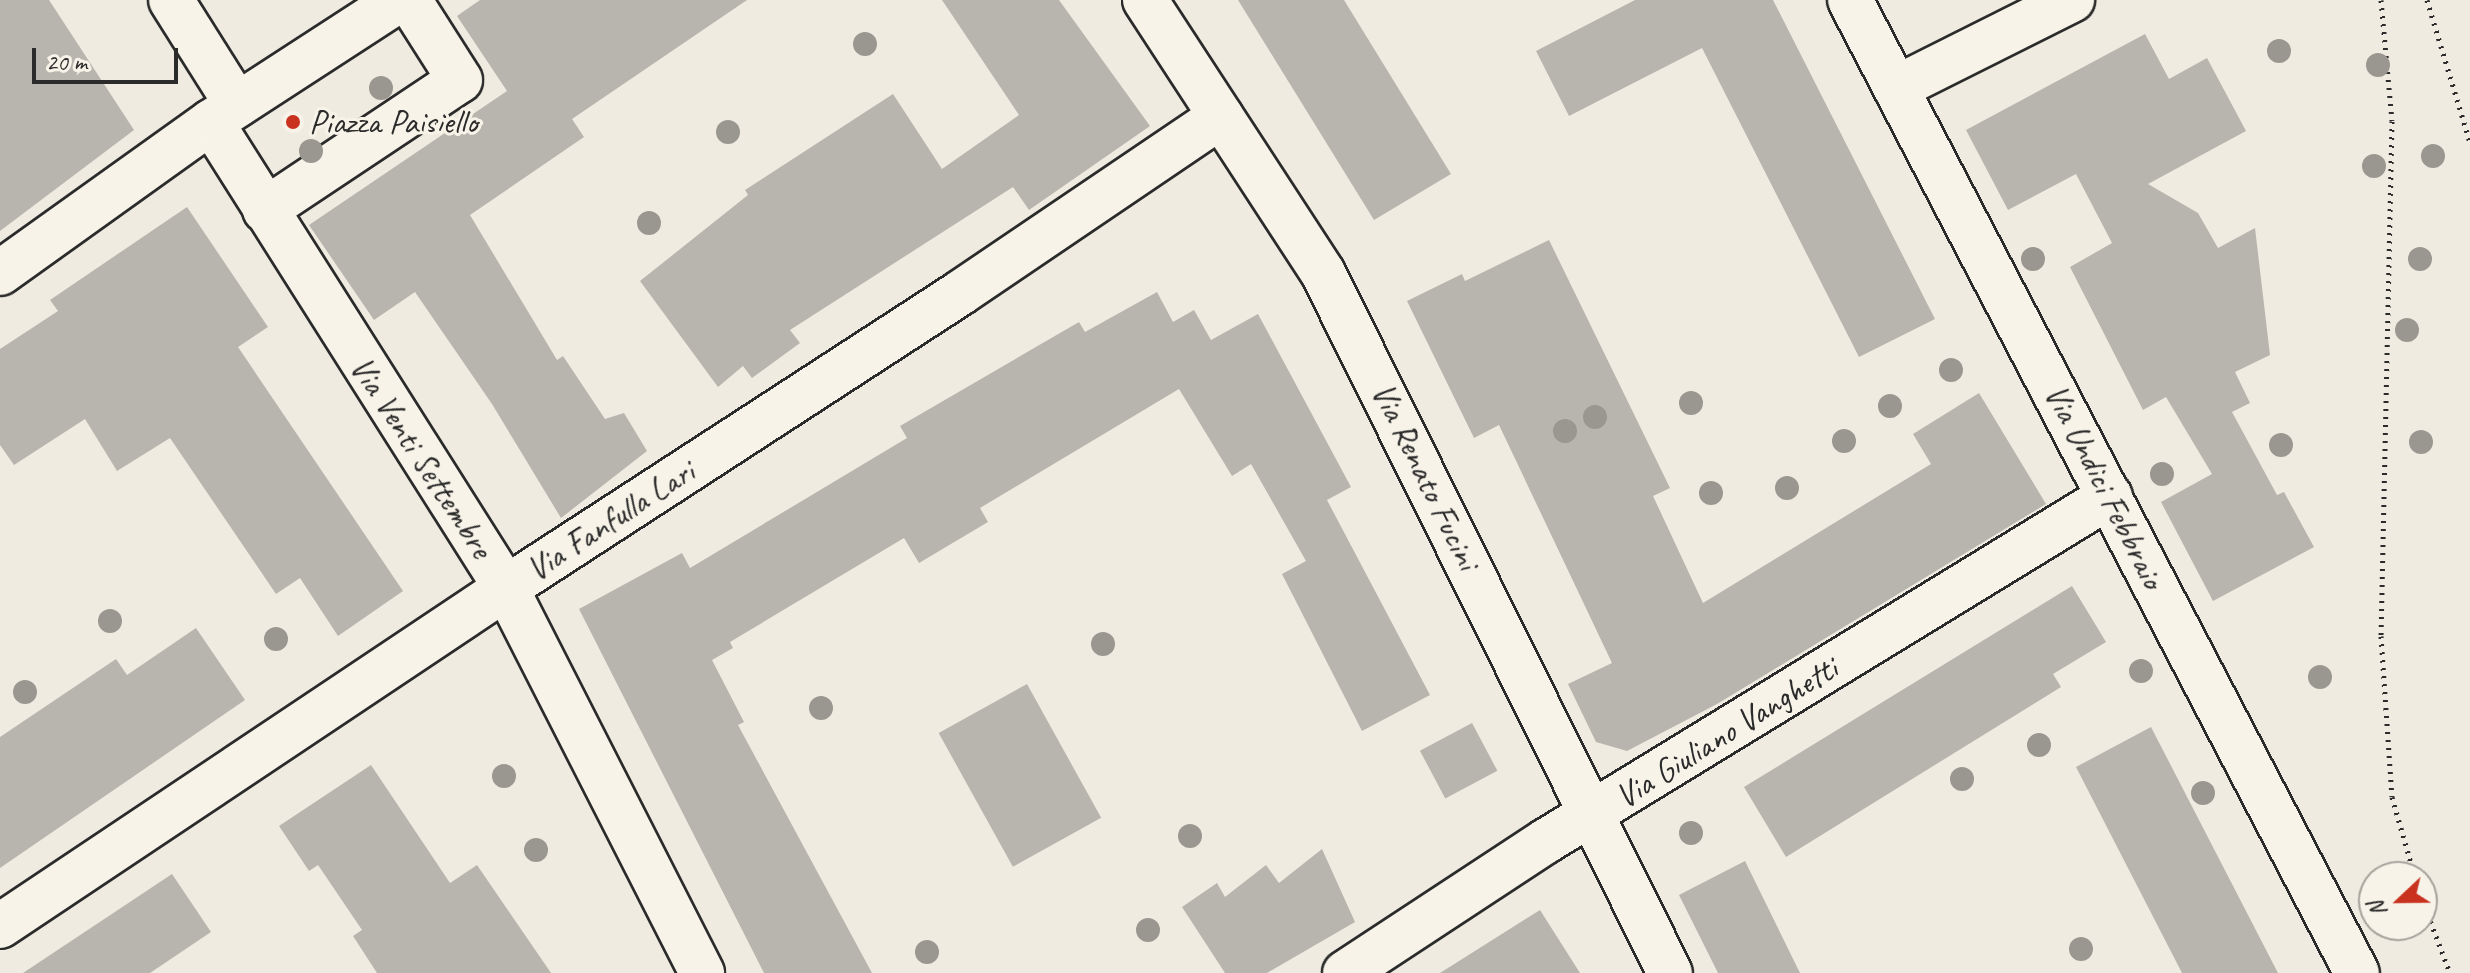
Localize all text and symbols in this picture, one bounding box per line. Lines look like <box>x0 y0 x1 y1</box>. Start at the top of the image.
scale bar <box>36 32 182 82</box>
text: 20 m <box>46 47 87 77</box>
place label: Piazza Paisiello <box>309 102 477 142</box>
marker: Piazza Paisiello <box>284 113 302 131</box>
street label: Via Venti Settembre <box>342 349 502 565</box>
street label: Via Renato Fucini <box>1363 376 1489 576</box>
street label: Via Undici Febbraio <box>2036 377 2174 595</box>
street label: Via Fanfulla Lari <box>518 450 702 590</box>
street label: Via Giuliano Vanghetti <box>1607 647 1845 817</box>
north arrow <box>2358 861 2438 941</box>
text: N <box>2362 898 2393 921</box>

